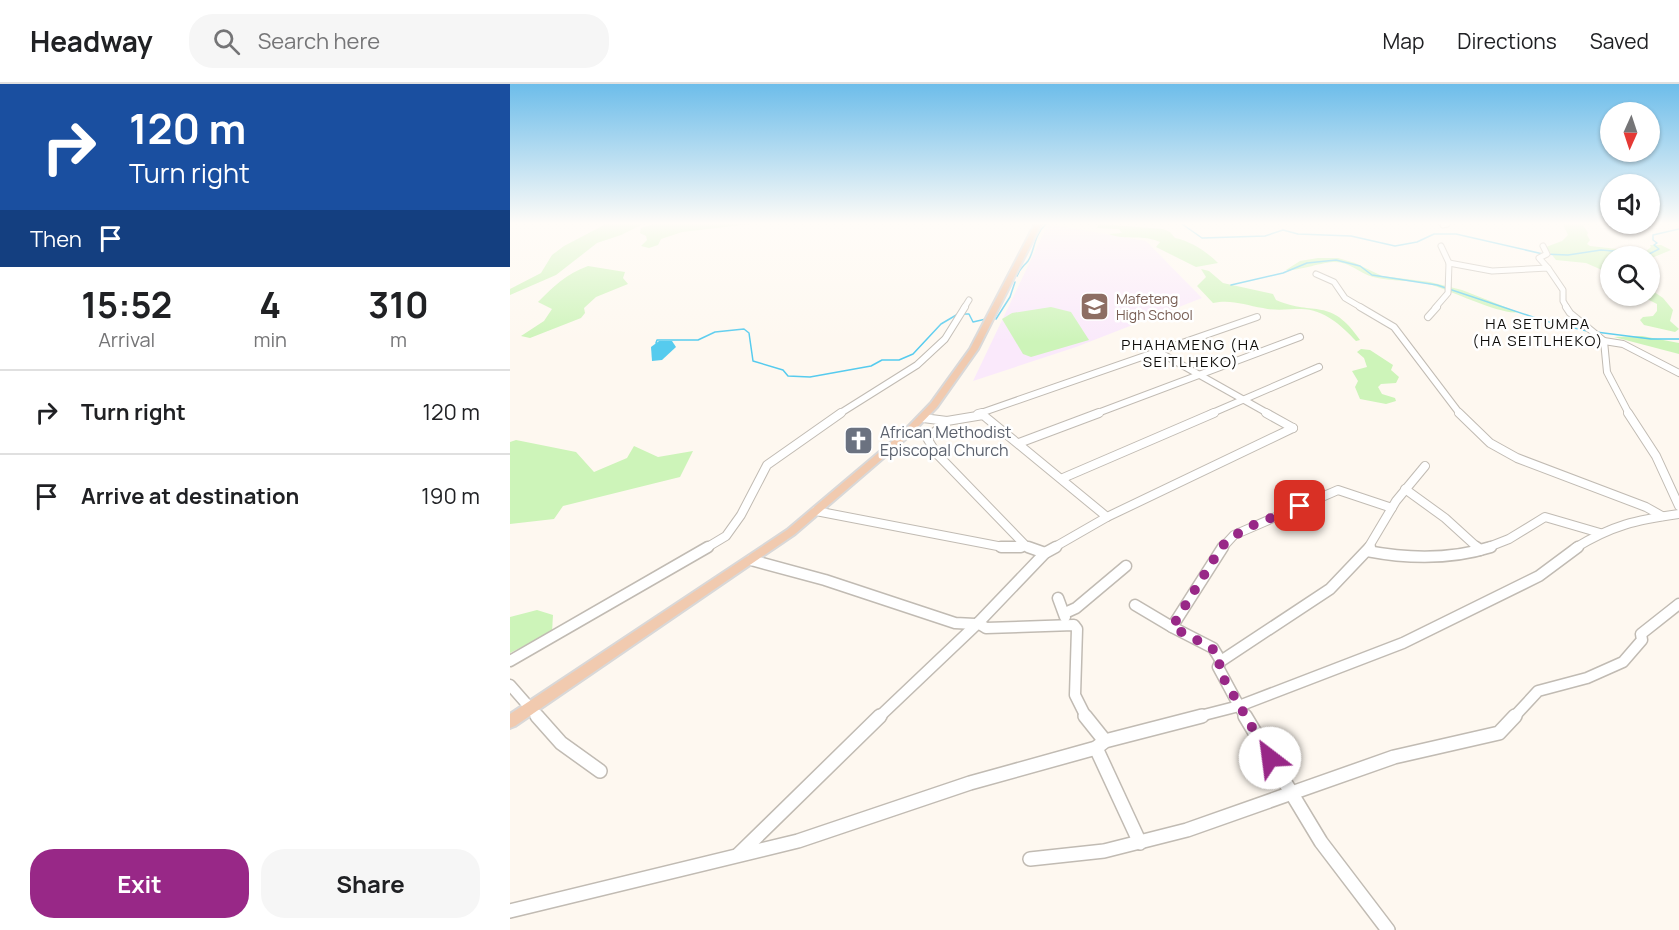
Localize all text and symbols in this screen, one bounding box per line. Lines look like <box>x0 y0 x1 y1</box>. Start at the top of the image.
search box <box>189 14 609 68</box>
text: Headway <box>30 22 153 60</box>
icon: search <box>210 25 243 58</box>
text: Search here <box>258 26 380 56</box>
text: Map <box>1383 27 1424 55</box>
text: Directions <box>1457 27 1557 55</box>
text: Saved <box>1590 27 1649 55</box>
text: 120 m <box>129 99 246 157</box>
north arrow <box>1600 102 1660 162</box>
map controls <box>1600 102 1660 306</box>
icon: right <box>30 108 108 186</box>
text: Turn right <box>129 154 250 191</box>
button: sound <box>1600 174 1660 234</box>
icon: arrive <box>94 222 127 255</box>
text: Then <box>30 224 82 254</box>
button: search <box>1600 246 1660 306</box>
text: 15:52 <box>81 280 172 329</box>
text: 4 <box>259 280 281 329</box>
text: 310 <box>368 280 429 329</box>
place label: Mafeteng High School <box>1116 289 1193 324</box>
school or university icon: Mafeteng High School <box>1079 291 1111 323</box>
district label: HA SETUMPA (HA SEITLHEKO) <box>1472 313 1604 351</box>
text: Arrival <box>98 326 155 353</box>
text: min <box>253 326 287 353</box>
text: m <box>390 326 407 353</box>
district label: PHAHAMENG (HA SEITLHEKO) <box>1121 334 1261 372</box>
icon: right <box>30 396 63 429</box>
text: Turn right <box>81 397 186 427</box>
text: 120 m <box>422 397 480 427</box>
place label: African Methodist Episcopal Church <box>880 421 1012 461</box>
church icon: African Methodist Episcopal Church <box>843 425 875 457</box>
icon: arrive <box>30 480 63 513</box>
pin <box>1274 480 1325 531</box>
text: Arrive at destination <box>81 481 299 511</box>
text: 190 m <box>421 481 480 511</box>
icon: arrive <box>1283 489 1316 522</box>
position arrow <box>1238 726 1302 790</box>
button: Exit <box>30 849 249 918</box>
button: Share <box>261 849 480 918</box>

